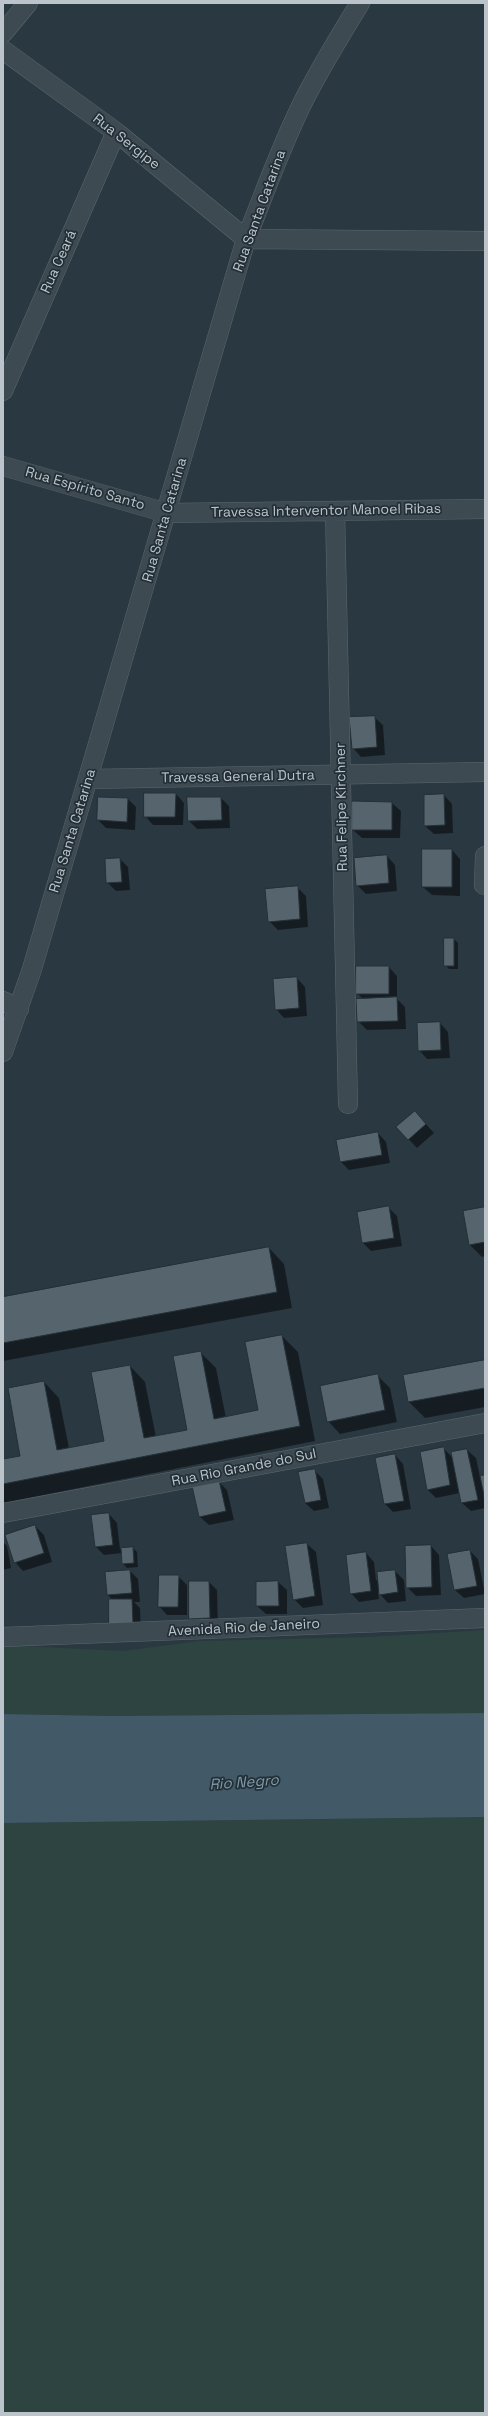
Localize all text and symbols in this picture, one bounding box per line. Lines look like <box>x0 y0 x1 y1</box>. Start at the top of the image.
street label: Rua Sergipe <box>89 111 163 173</box>
street label: Rua Santa Catarina <box>230 148 290 274</box>
street label: Rua Ceará <box>38 228 80 296</box>
street label: Rua Santa Catarina <box>139 456 191 584</box>
street label: Rua Espírito Santo <box>23 464 147 514</box>
street label: Travessa Interventor Manoel Ribas <box>211 501 441 521</box>
street label: Rua Felipe Kirchner <box>332 743 352 871</box>
street label: Rua Santa Catarina <box>46 767 100 895</box>
street label: Travessa General Dutra <box>161 767 315 787</box>
street label: Rua Rio Grande do Sul <box>170 1446 318 1490</box>
street label: Avenida Rio de Janeiro <box>168 1616 320 1640</box>
water label: Rio Negro <box>209 1772 279 1794</box>

